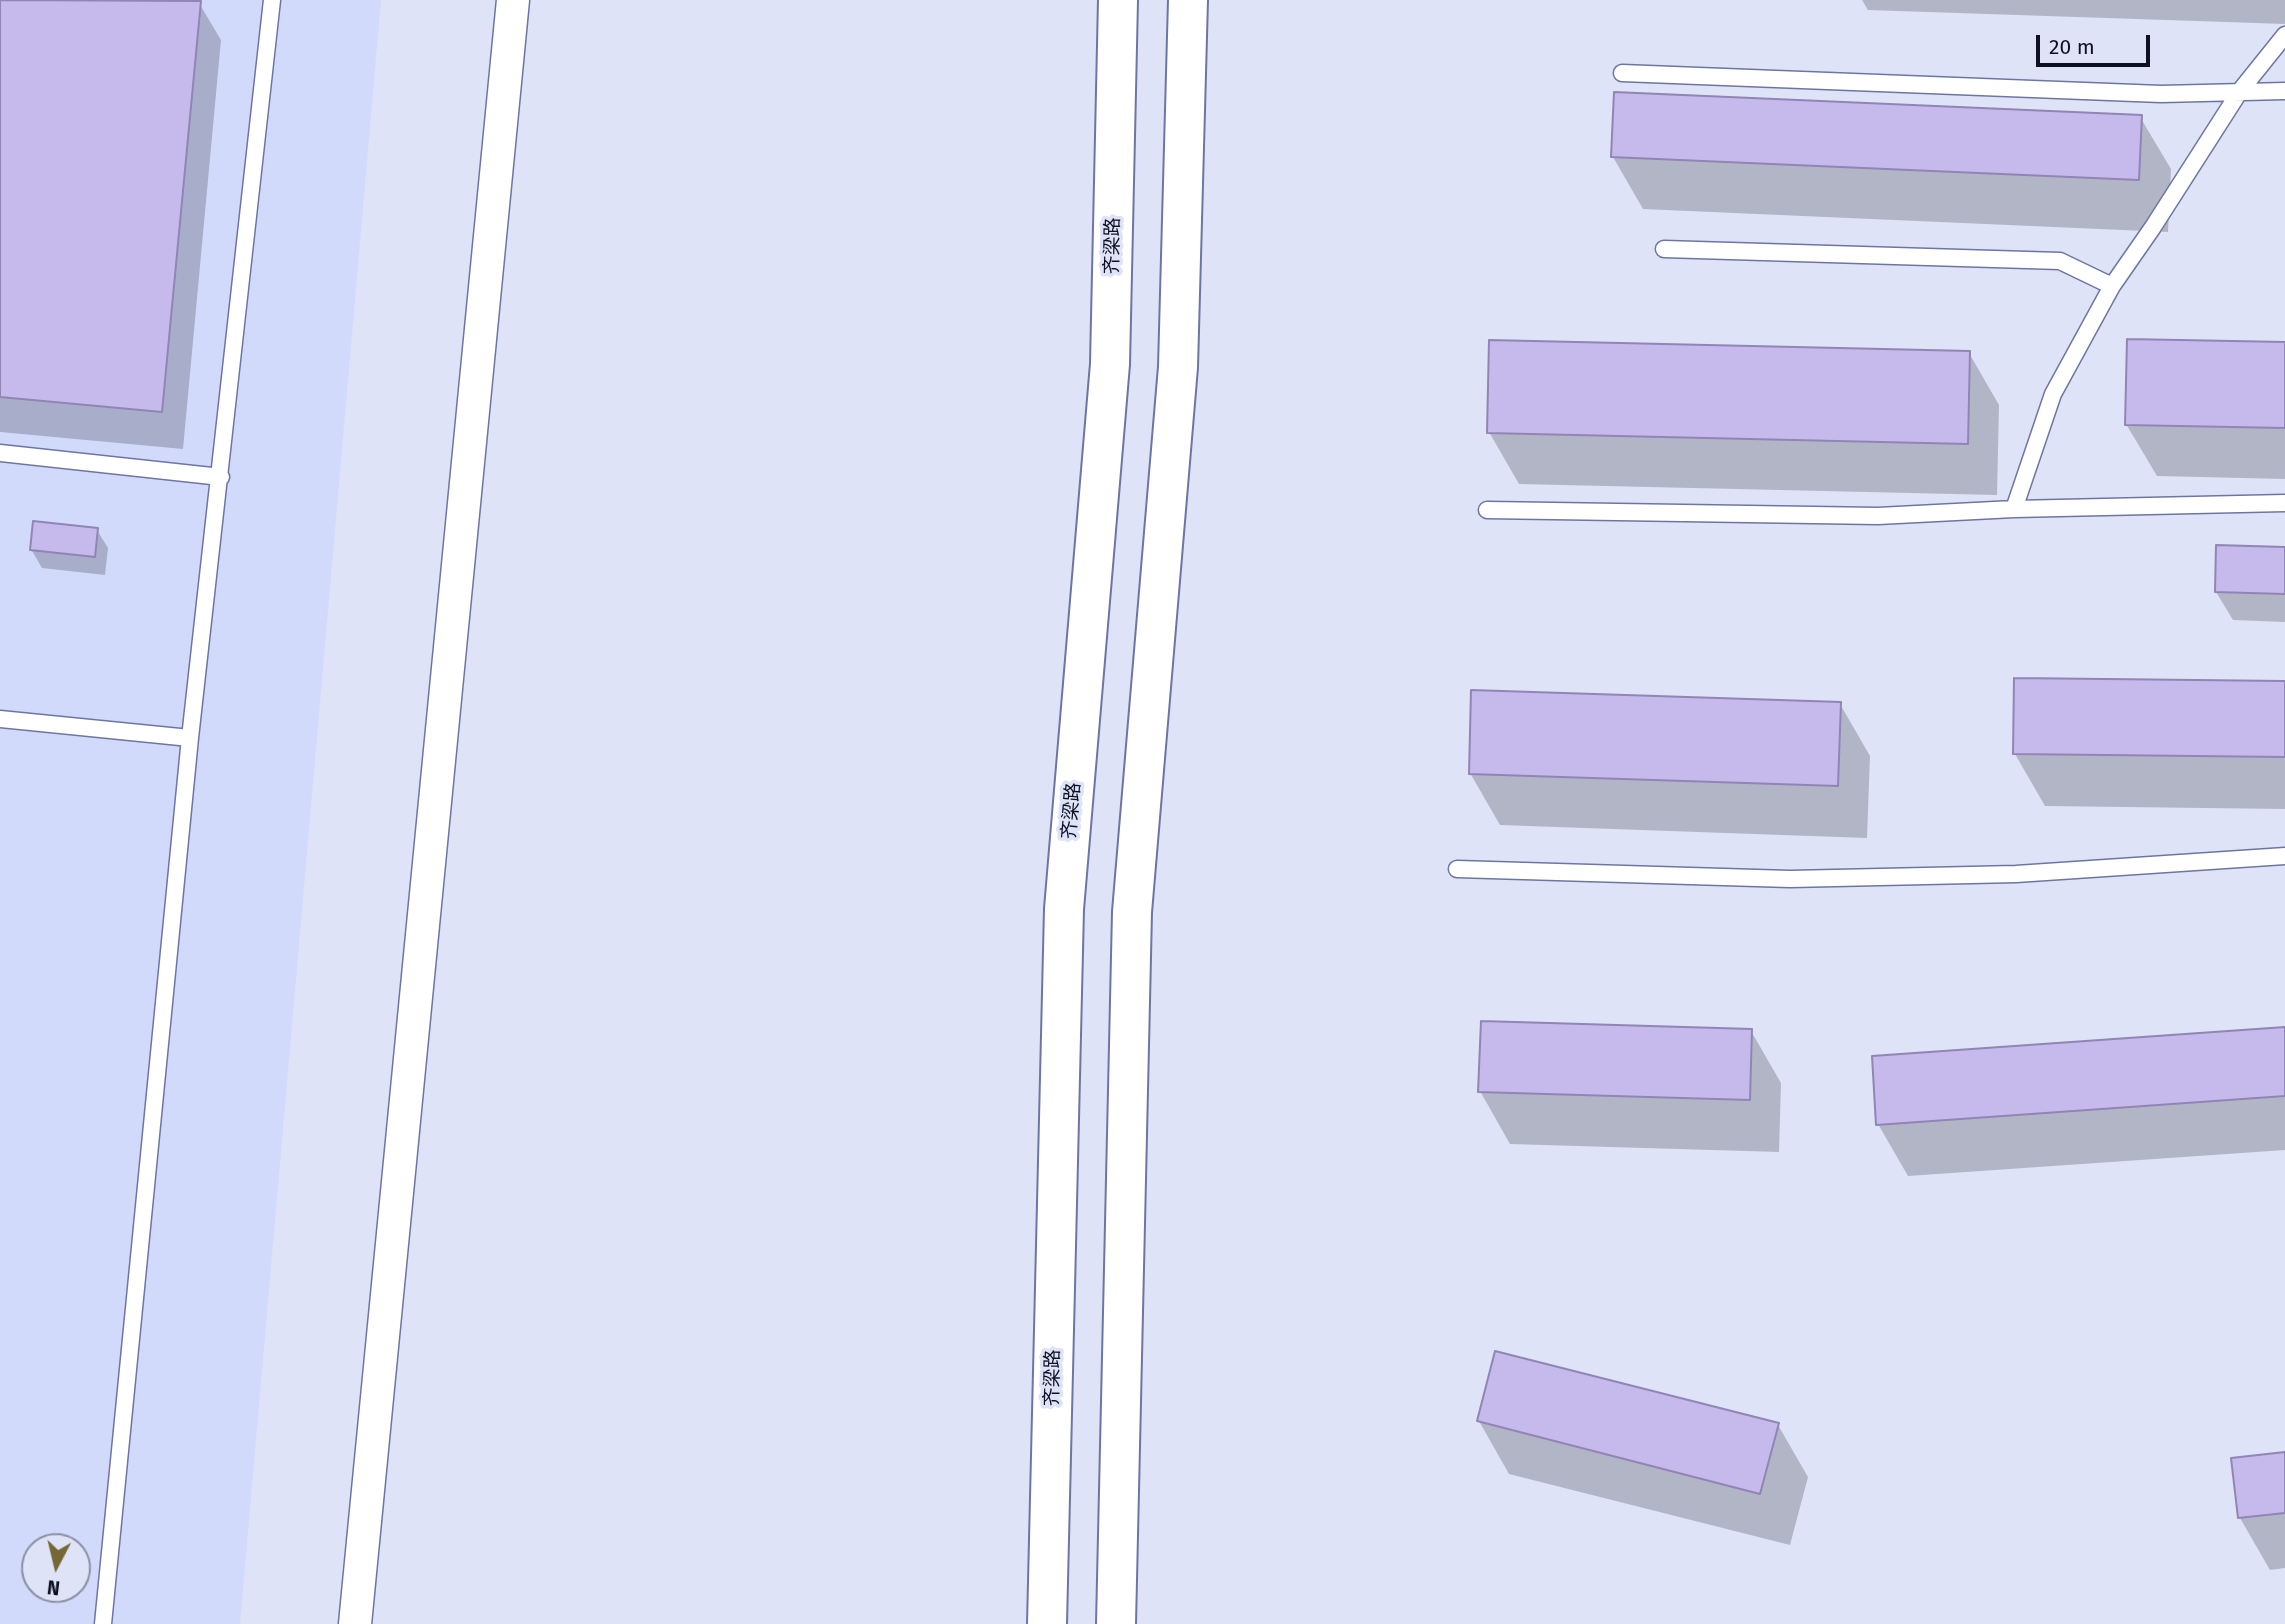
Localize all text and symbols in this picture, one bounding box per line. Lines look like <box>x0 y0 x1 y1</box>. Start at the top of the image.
scale bar <box>2040 21 2154 65</box>
text: 20 m <box>2049 34 2095 60</box>
street label: 齐梁路 <box>1101 217 1125 275</box>
street label: 齐梁路 <box>1058 782 1086 840</box>
street label: 齐梁路 <box>1041 1349 1065 1407</box>
north arrow <box>21 1533 91 1603</box>
text: N <box>46 1575 61 1600</box>

